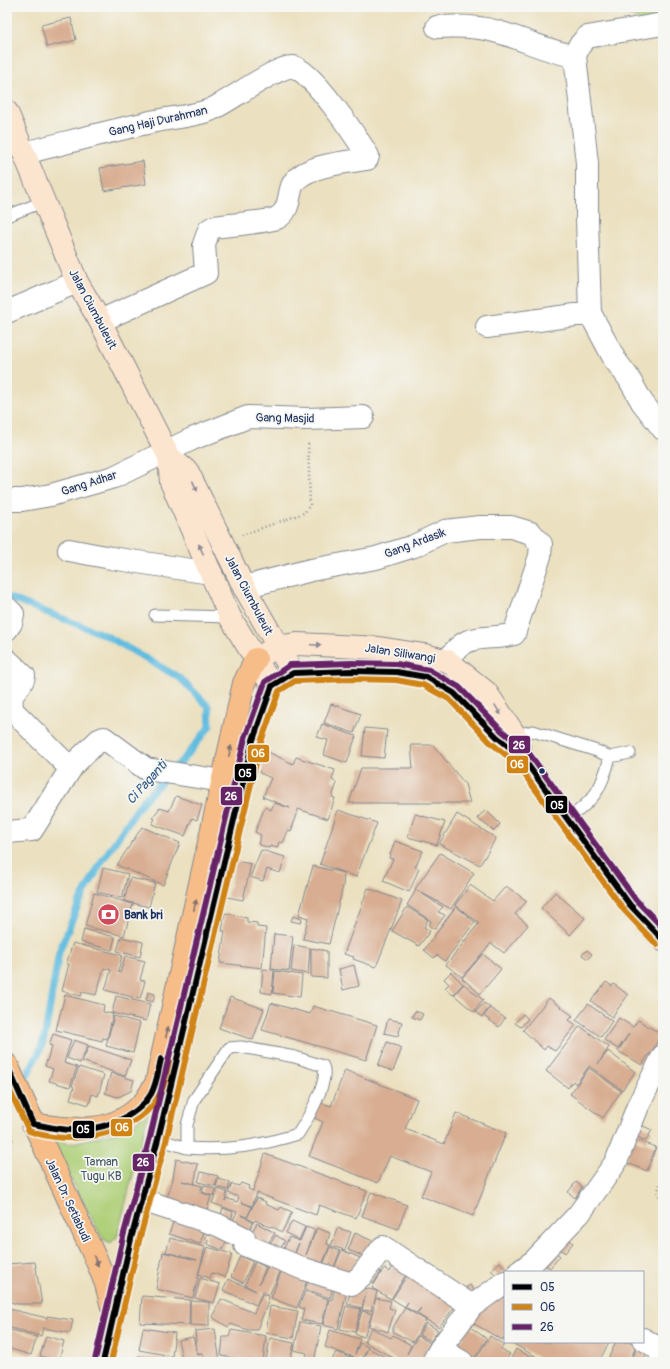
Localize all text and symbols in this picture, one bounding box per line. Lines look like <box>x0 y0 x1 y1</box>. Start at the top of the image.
street label: Gang Haji Durahman <box>107 103 209 140</box>
street label: Jalan Ciumbuleuit <box>65 267 120 352</box>
street label: Gang Masjid <box>255 410 315 427</box>
street label: Gang Adhar <box>59 467 120 500</box>
one-way arrow <box>192 480 198 491</box>
street label: Gang Ardasik <box>382 525 448 562</box>
one-way arrow <box>197 543 204 555</box>
street label: Jalan Ciumbuleuit <box>221 553 276 638</box>
street label: Jalan Siliwangi <box>364 641 436 666</box>
one-way arrow <box>310 642 323 648</box>
one-way arrow <box>494 705 501 716</box>
line badge: 26 <box>508 735 531 754</box>
text: 26 <box>513 739 526 752</box>
line badge: 06 <box>247 744 270 763</box>
one-way arrow <box>227 745 233 757</box>
text: 06 <box>251 747 266 760</box>
line badge: 06 <box>506 755 529 774</box>
water label: Ci Paganti <box>123 756 172 808</box>
text: 06 <box>510 758 525 771</box>
line badge: 05 <box>234 763 257 782</box>
unlabelled marker <box>537 766 547 776</box>
text: 05 <box>238 767 252 780</box>
line badge: 26 <box>220 786 243 806</box>
text: 26 <box>225 790 238 803</box>
line badge: 05 <box>545 795 568 814</box>
text: 05 <box>550 799 564 812</box>
one-way arrow <box>193 899 199 911</box>
bank icon: Bank bri <box>96 902 122 928</box>
place label: Bank bri <box>124 908 163 923</box>
one-way arrow <box>165 1026 171 1038</box>
line badge: 06 <box>110 1118 133 1137</box>
line badge: 05 <box>72 1120 95 1139</box>
text: 06 <box>115 1121 130 1134</box>
text: 05 <box>76 1123 90 1136</box>
line badge: 26 <box>132 1153 155 1172</box>
park label: Taman Tugu KB <box>80 1155 122 1184</box>
street label: Jalan Dr. Setiabudi <box>42 1156 93 1244</box>
text: 26 <box>137 1156 150 1169</box>
one-way arrow <box>93 1255 99 1266</box>
legend <box>504 1271 644 1343</box>
text: 05 <box>540 1280 555 1295</box>
text: 06 <box>540 1300 555 1315</box>
text: 26 <box>540 1320 554 1335</box>

